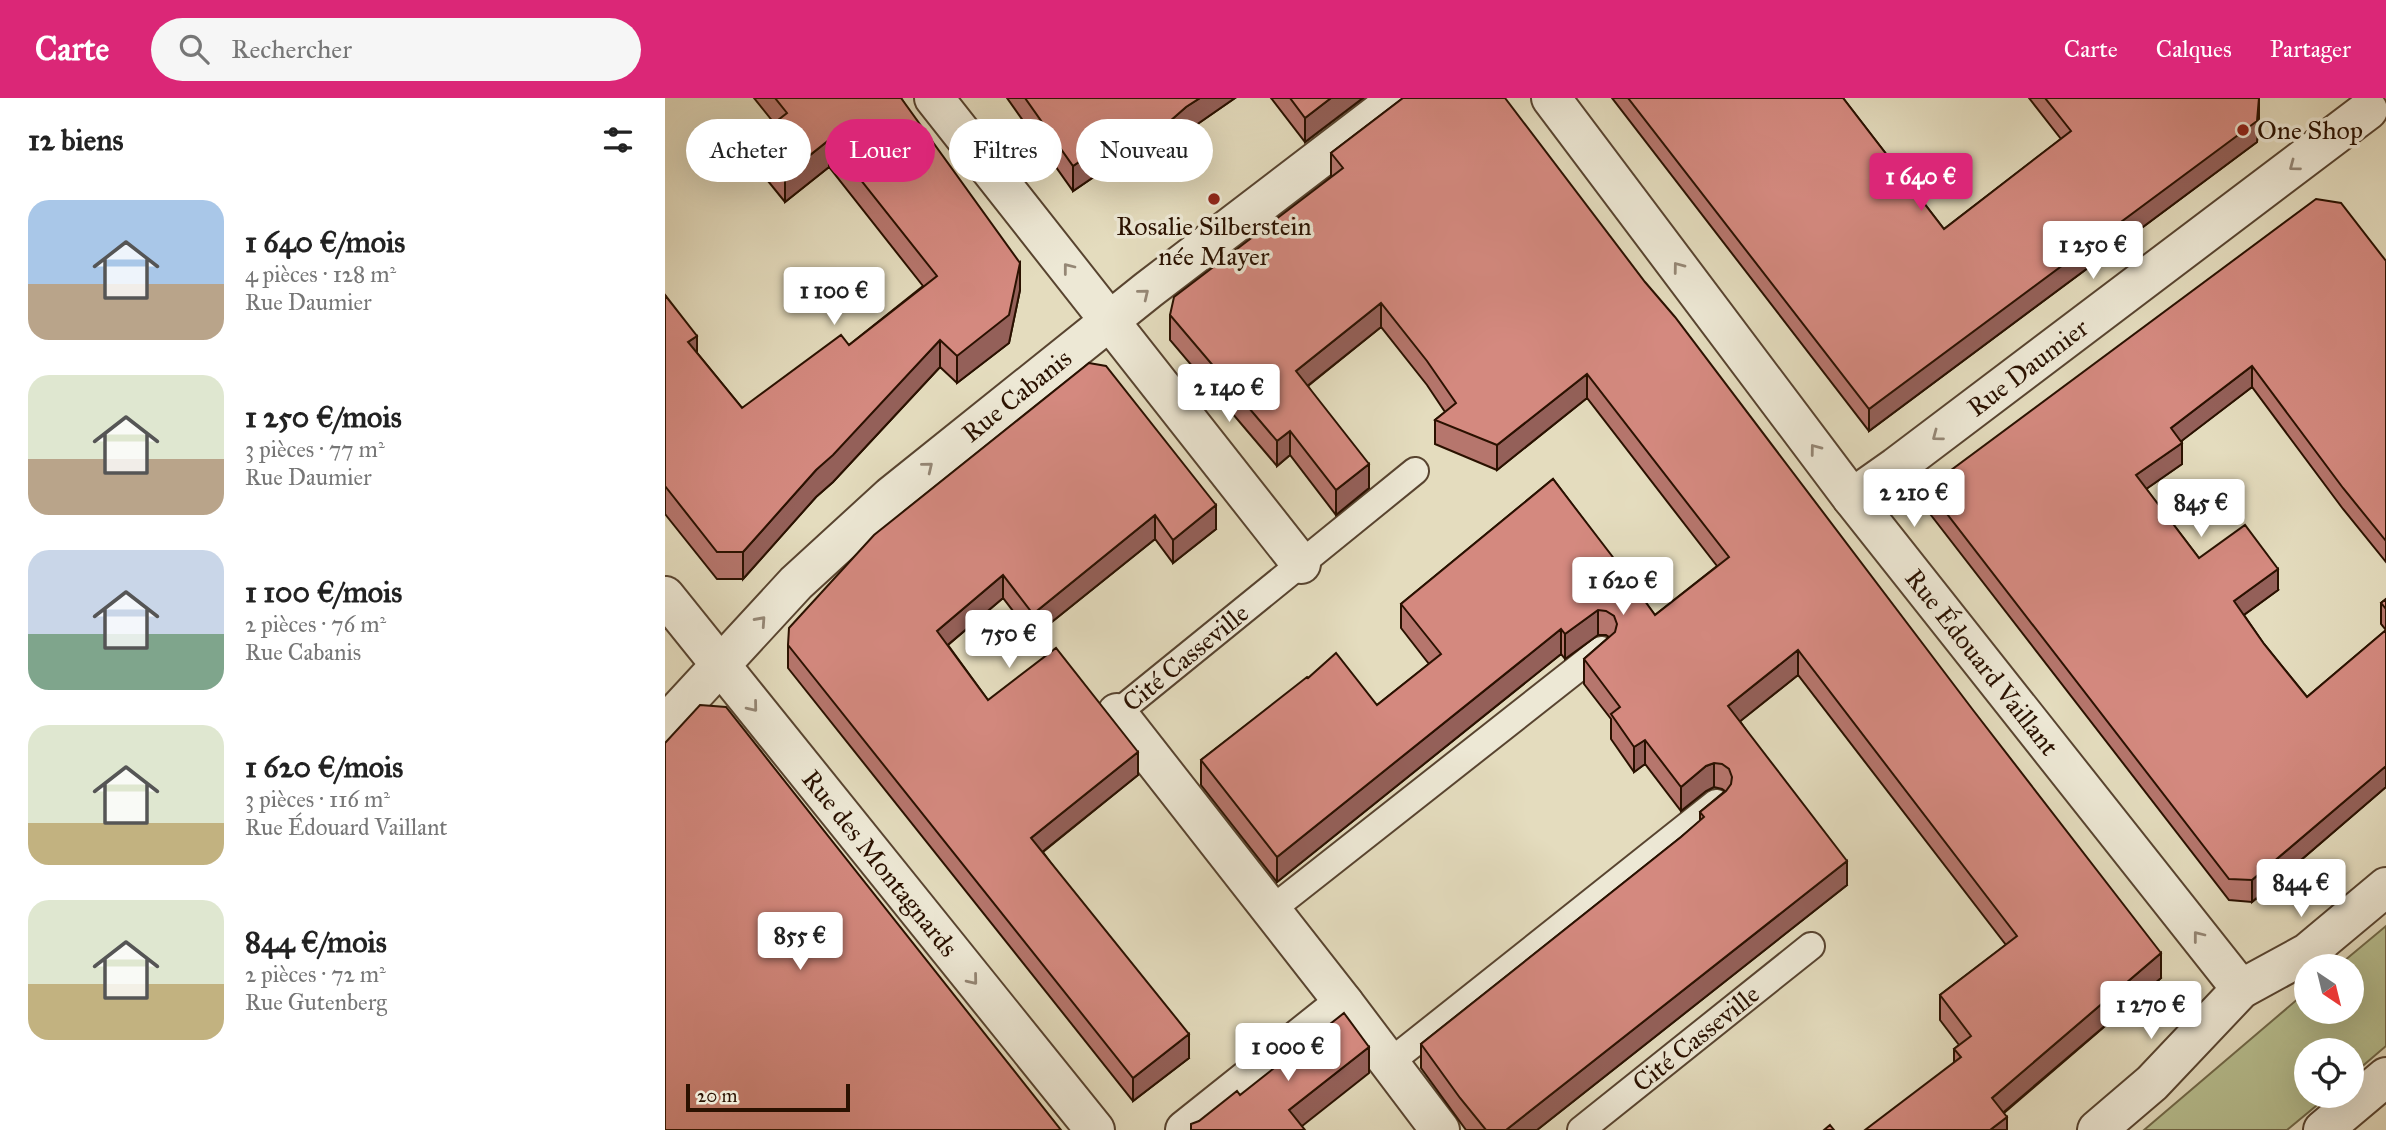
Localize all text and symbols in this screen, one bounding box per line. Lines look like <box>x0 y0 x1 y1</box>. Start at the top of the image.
search box <box>151 18 641 81</box>
text: Carte <box>35 29 109 69</box>
icon: search <box>175 30 213 68</box>
text: Rechercher <box>231 33 352 65</box>
text: Carte <box>2064 34 2118 64</box>
text: Calques <box>2156 34 2232 64</box>
text: Partager <box>2270 34 2351 64</box>
place label: One Shop <box>2257 114 2363 146</box>
chip: Acheter <box>686 119 811 182</box>
chip: Louer <box>825 119 935 182</box>
chip: Filtres <box>949 119 1062 182</box>
chip: Nouveau <box>1076 119 1213 182</box>
icon: filters <box>599 121 637 159</box>
text: 12 biens <box>28 122 123 158</box>
marker: One Shop <box>2235 122 2251 138</box>
pin: 1 640 € <box>1856 153 1986 213</box>
one-way arrow <box>2290 157 2302 170</box>
text: 1 640 € <box>1886 162 1956 190</box>
marker: Rosalie Silberstein née Mayer <box>1206 191 1222 207</box>
place label: Rosalie Silberstein née Mayer <box>1116 210 1312 272</box>
pin: 1 250 € <box>2028 222 2158 281</box>
text: 1 640 €/mois <box>245 224 405 260</box>
icon: home <box>84 228 168 312</box>
text: 1 250 € <box>2059 230 2127 258</box>
text: 4 pièces · 128 m² <box>245 260 396 288</box>
one-way arrow <box>1674 262 1687 275</box>
one-way arrow <box>1064 263 1076 276</box>
pin: 1 100 € <box>769 268 899 327</box>
text: 1 100 € <box>800 276 868 304</box>
text: Rue Daumier <box>245 288 372 316</box>
one-way arrow <box>1136 290 1148 303</box>
street label: Rue Daumier <box>1961 311 2095 423</box>
street label: Rue Cabanis <box>955 342 1078 449</box>
pin: 2 140 € <box>1164 364 1294 424</box>
text: 2 140 € <box>1194 373 1264 401</box>
text: 1 250 €/mois <box>245 399 402 435</box>
icon: home <box>84 403 168 487</box>
one-way arrow <box>1933 428 1945 441</box>
text: 3 pièces · 77 m² <box>245 435 385 463</box>
one-way arrow <box>1811 444 1823 457</box>
text: Rue Daumier <box>245 463 372 491</box>
one-way arrow <box>920 463 933 475</box>
pin: 2 210 € <box>1849 470 1979 529</box>
text: 2 210 € <box>1880 478 1948 506</box>
pin: 845 € <box>2152 480 2250 539</box>
text: 845 € <box>2174 488 2228 516</box>
pin: 1 620 € <box>1558 558 1688 617</box>
street label: Rue Édouard Vaillant <box>1898 562 2066 762</box>
text: 1 620 € <box>1588 566 1658 594</box>
text: 1 100 €/mois <box>245 574 402 610</box>
icon: home <box>84 578 168 662</box>
street label: Cité Casseville <box>1116 597 1255 718</box>
text: 2 pièces · 76 m² <box>245 610 386 638</box>
pin: 750 € <box>960 610 1058 670</box>
one-way arrow <box>753 616 765 629</box>
text: 750 € <box>981 619 1037 647</box>
text: Rue Cabanis <box>245 638 361 666</box>
one-way arrow <box>745 699 757 712</box>
text: 1 620 €/mois <box>245 749 403 785</box>
icon: home <box>84 753 168 837</box>
street label: Rue des Montagnards <box>795 763 965 963</box>
text: 3 pièces · 116 m² <box>245 785 390 813</box>
text: Rue Édouard Vaillant <box>245 813 447 841</box>
pin: 844 € <box>2252 860 2350 919</box>
text: 844 € <box>2273 868 2329 896</box>
pin: 855 € <box>751 912 849 972</box>
text: 855 € <box>774 921 826 949</box>
text: 844 €/mois <box>245 924 387 960</box>
icon: home <box>84 928 168 1012</box>
one-way arrow <box>2194 931 2206 944</box>
north arrow <box>2294 954 2364 1024</box>
map controls <box>2294 954 2364 1108</box>
text: 2 pièces · 72 m² <box>245 960 386 988</box>
one-way arrow <box>965 971 977 984</box>
street label: Cité Casseville <box>1626 978 1766 1099</box>
pin: 1 270 € <box>2086 982 2216 1041</box>
text: Rue Gutenberg <box>245 988 387 1016</box>
text: 1 270 € <box>2116 990 2186 1018</box>
pin: 1 000 € <box>1223 1024 1353 1083</box>
text: 1 000 € <box>1251 1032 1325 1060</box>
button: locate <box>2294 1038 2364 1108</box>
scale bar <box>686 1081 851 1113</box>
text: 20 m <box>697 1084 738 1107</box>

